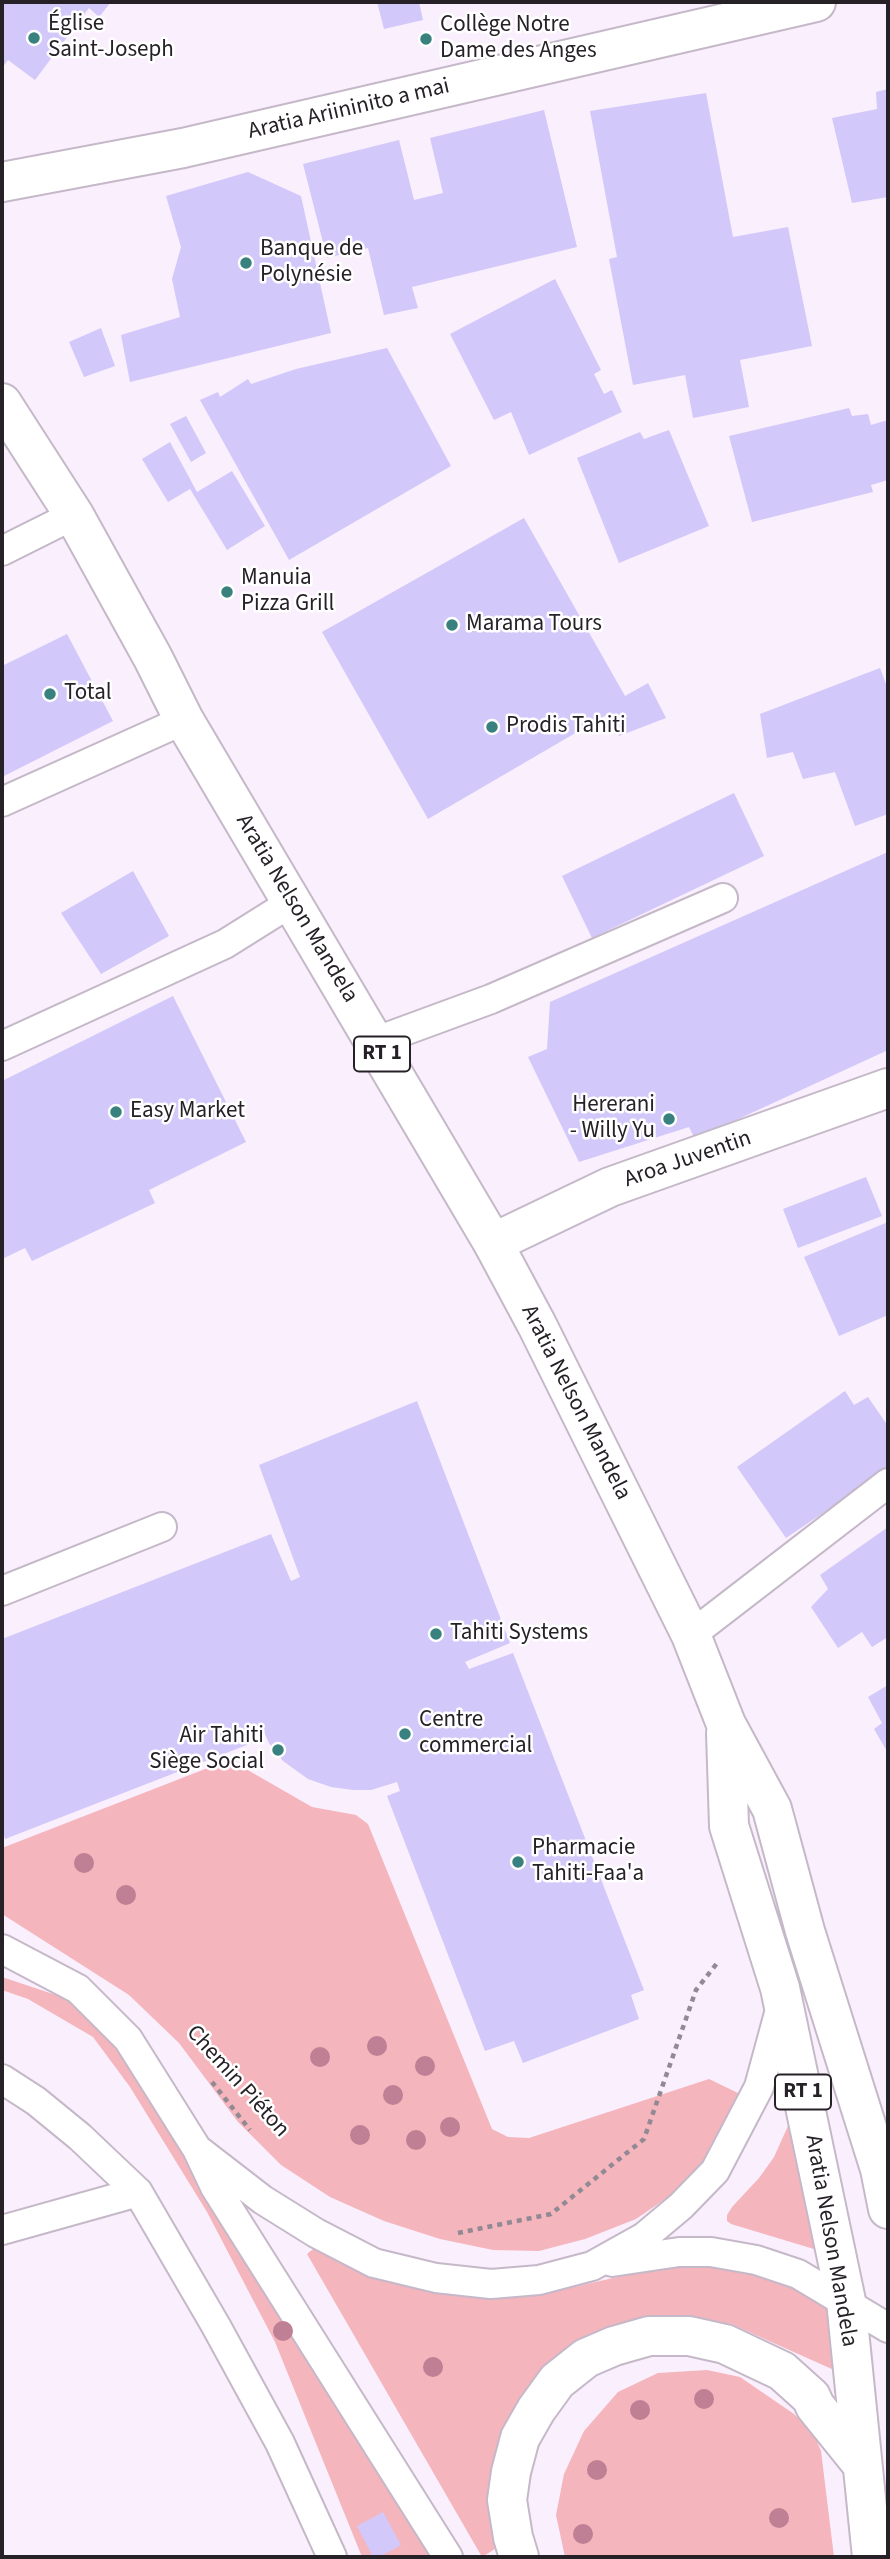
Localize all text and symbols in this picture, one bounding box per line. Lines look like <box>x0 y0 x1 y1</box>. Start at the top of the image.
place label: Église Saint-Joseph <box>48 11 174 65</box>
place label: Collège Notre Dame des Anges <box>440 12 597 66</box>
marker: Église Saint-Joseph <box>26 30 42 46</box>
marker: Collège Notre Dame des Anges <box>418 31 434 47</box>
street label: Aratia Ariininito a mai <box>245 73 453 147</box>
place label: Banque de Polynésie <box>260 236 363 290</box>
marker: Banque de Polynésie <box>238 255 254 271</box>
place label: Manuia Pizza Grill <box>241 565 334 619</box>
marker: Manuia Pizza Grill <box>219 584 235 600</box>
place label: Marama Tours <box>466 611 602 639</box>
marker: Marama Tours <box>444 617 460 633</box>
place label: Total <box>64 680 112 708</box>
marker: Total <box>42 686 58 702</box>
place label: Prodis Tahiti <box>506 713 626 741</box>
marker: Prodis Tahiti <box>484 719 500 735</box>
street label: Aratia Nelson Mandela <box>229 810 363 1008</box>
road number: RT 1 <box>354 1036 410 1072</box>
place label: Hererani - Willy Yu <box>570 1092 655 1146</box>
place label: Easy Market <box>130 1098 245 1126</box>
marker: Easy Market <box>108 1104 124 1120</box>
marker: Hererani - Willy Yu <box>661 1111 677 1127</box>
street label: Aroa Juventin <box>621 1125 755 1195</box>
street label: Aratia Nelson Mandela <box>514 1301 636 1505</box>
place label: Tahiti Systems <box>450 1620 588 1648</box>
marker: Tahiti Systems <box>428 1626 444 1642</box>
place label: Centre commercial <box>419 1707 532 1761</box>
place label: Air Tahiti Siège Social <box>149 1723 264 1777</box>
marker: Centre commercial <box>397 1726 413 1742</box>
marker: Air Tahiti Siège Social <box>270 1742 286 1758</box>
place label: Pharmacie Tahiti-Faa'a <box>532 1835 644 1889</box>
marker: Pharmacie Tahiti-Faa'a <box>510 1854 526 1870</box>
street label: Chemin Piéton <box>179 2020 295 2144</box>
road number: RT 1 <box>775 2074 831 2110</box>
street label: Aratia Nelson Mandela <box>798 2133 862 2349</box>

